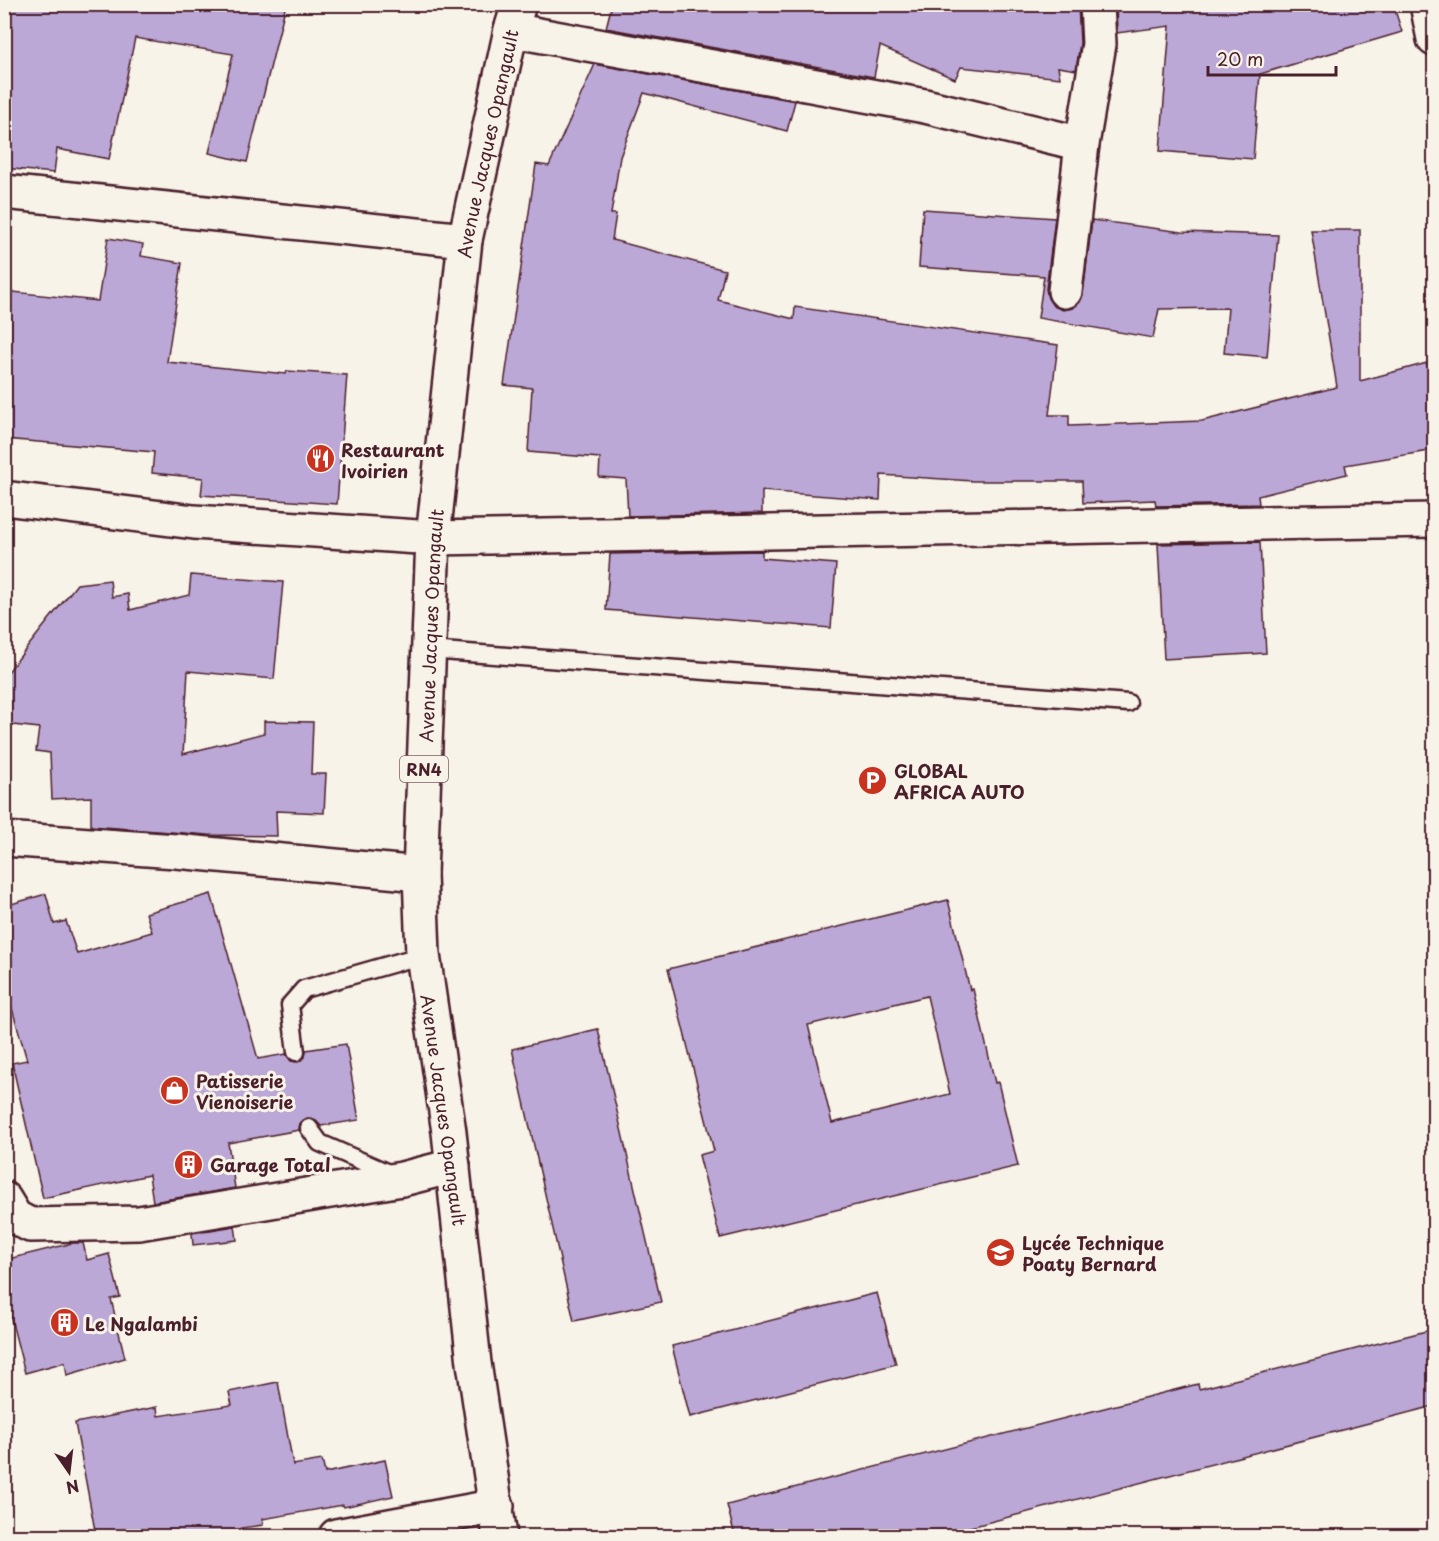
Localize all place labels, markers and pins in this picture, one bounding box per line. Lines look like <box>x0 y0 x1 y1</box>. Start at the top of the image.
place label: Restaurant Ivoirien <box>341 436 445 484</box>
restaurant icon: Restaurant Ivoirien <box>304 443 336 475</box>
place label: GLOBAL AFRICA AUTO <box>894 757 1025 805</box>
parking icon: GLOBAL AFRICA AUTO <box>857 764 889 796</box>
place label: Patisserie Vienoiserie <box>196 1067 294 1115</box>
shop icon: Patisserie Vienoiserie <box>159 1074 191 1106</box>
building icon: Garage Total <box>173 1148 205 1180</box>
place label: Garage Total <box>210 1151 330 1178</box>
place label: Lycée Technique Poaty Bernard <box>1022 1229 1164 1277</box>
school or university icon: Lycée Technique Poaty Bernard <box>985 1236 1017 1268</box>
building icon: Le Ngalambi <box>48 1307 80 1339</box>
place label: Le Ngalambi <box>85 1310 198 1337</box>

